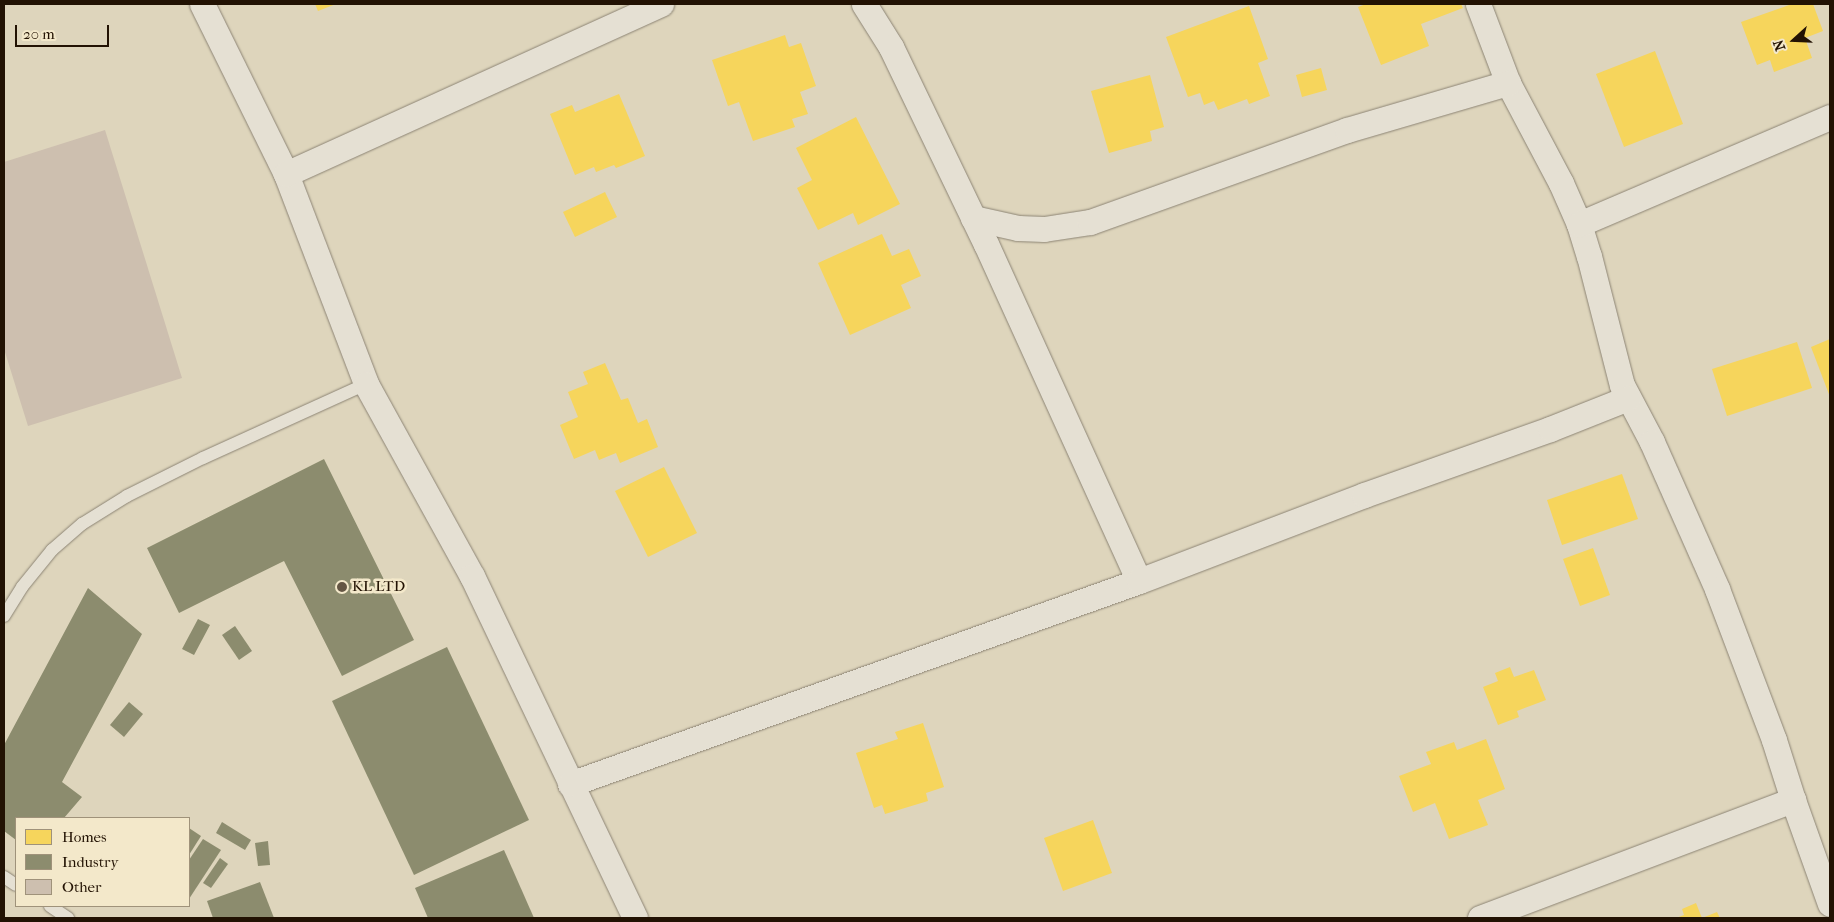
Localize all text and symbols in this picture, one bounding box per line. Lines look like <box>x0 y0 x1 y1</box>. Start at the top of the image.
scale bar <box>18 15 111 47</box>
north arrow <box>1769 15 1819 65</box>
text: 20 m <box>23 25 55 43</box>
text: N <box>1770 37 1789 53</box>
place label: KL LTD <box>352 578 405 596</box>
marker: KL LTD <box>336 581 348 593</box>
legend <box>15 817 190 907</box>
text: Homes <box>62 828 107 846</box>
text: Industry <box>62 853 118 871</box>
text: Other <box>62 878 101 896</box>

